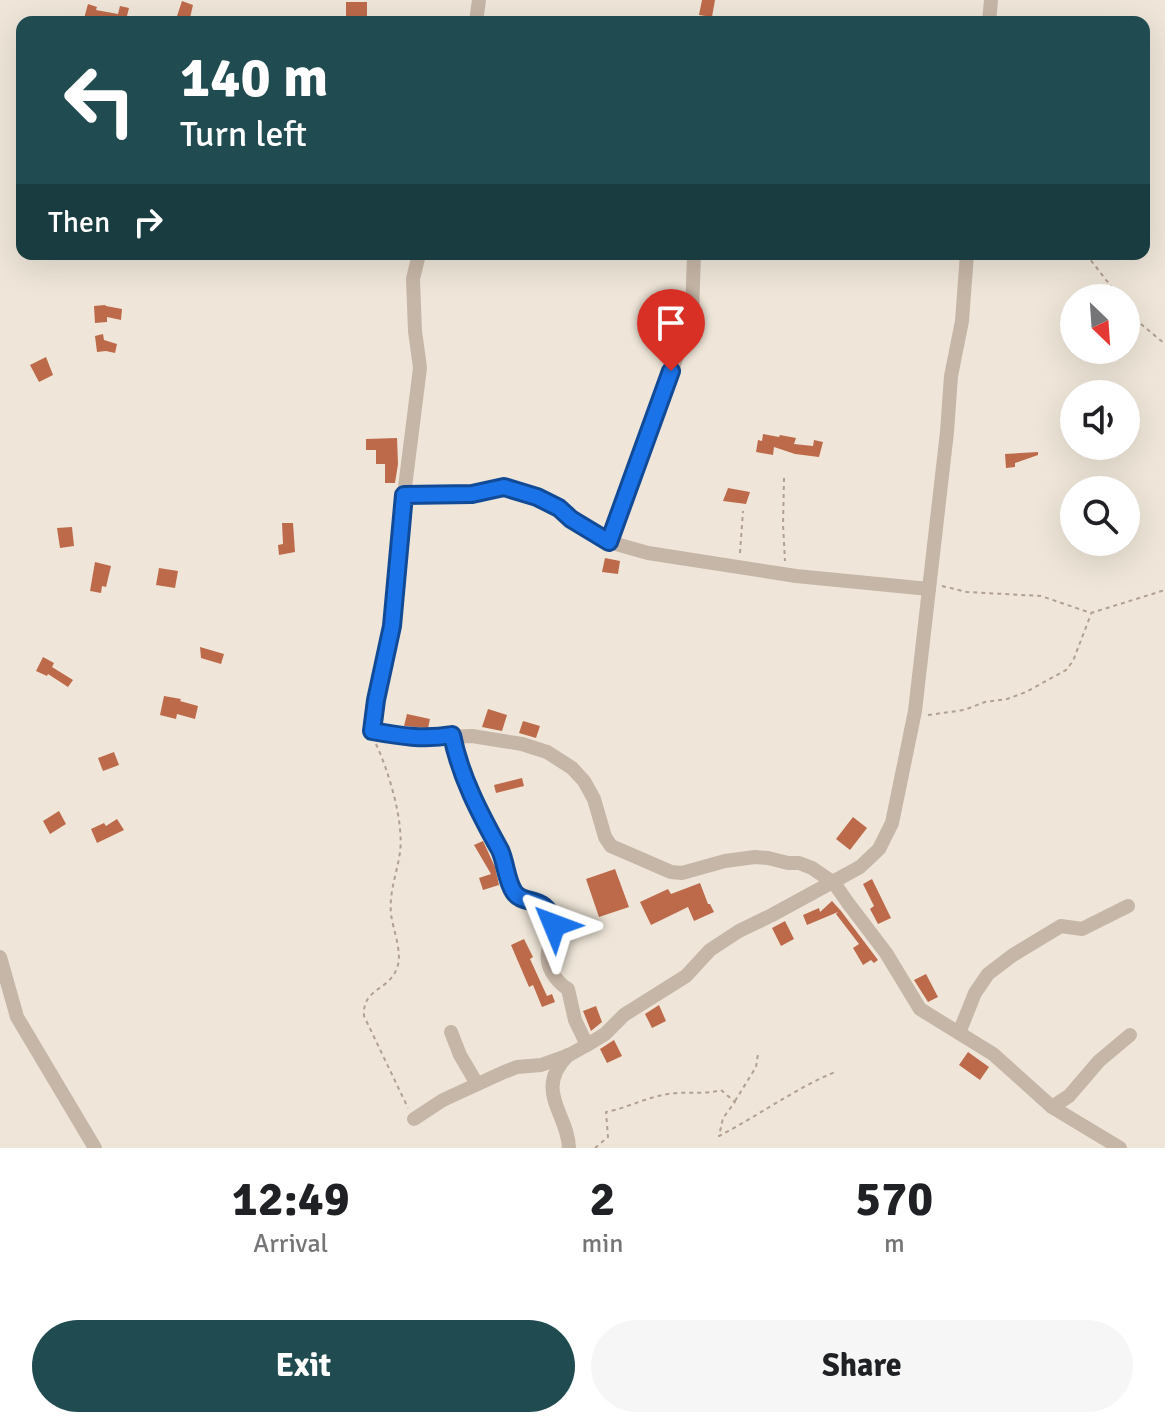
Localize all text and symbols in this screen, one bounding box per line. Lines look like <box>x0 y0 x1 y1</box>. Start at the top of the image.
text: 140 m <box>180 43 328 112</box>
icon: left <box>48 48 152 152</box>
text: Turn left <box>180 112 307 157</box>
icon: right <box>126 200 170 244</box>
text: Then <box>48 204 110 241</box>
north arrow <box>1060 284 1140 364</box>
map controls <box>1060 284 1140 556</box>
pin <box>637 289 705 371</box>
icon: arrive <box>649 301 693 345</box>
button: sound <box>1060 380 1140 460</box>
button: search <box>1060 476 1140 556</box>
position arrow <box>512 883 596 967</box>
text: 12:49 <box>232 1170 350 1229</box>
text: 2 <box>590 1170 615 1229</box>
text: 570 <box>855 1170 933 1229</box>
text: Arrival <box>253 1228 328 1260</box>
text: min <box>582 1228 624 1260</box>
text: m <box>884 1228 905 1260</box>
button: Exit <box>32 1320 575 1412</box>
button: Share <box>591 1320 1133 1412</box>

